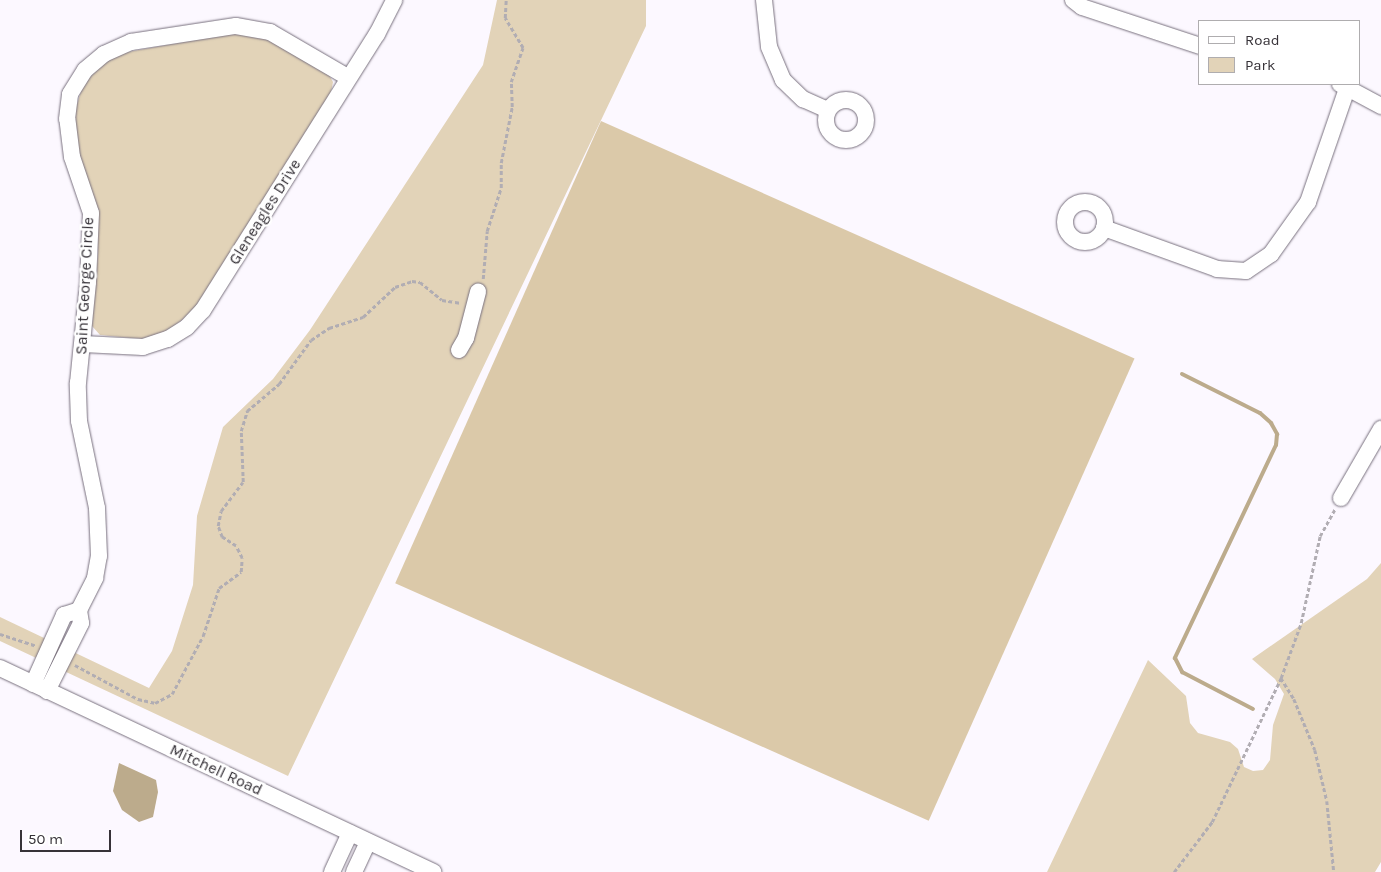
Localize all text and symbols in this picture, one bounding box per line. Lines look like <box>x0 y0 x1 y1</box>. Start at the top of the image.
legend <box>1198 20 1361 85</box>
text: Road <box>1245 31 1280 49</box>
text: Park <box>1245 56 1275 74</box>
street label: Gleneagles Drive <box>225 156 305 268</box>
street label: Saint George Circle <box>72 217 98 355</box>
street label: Mitchell Road <box>167 740 265 800</box>
scale bar <box>22 820 114 852</box>
text: 50 m <box>28 830 63 848</box>

